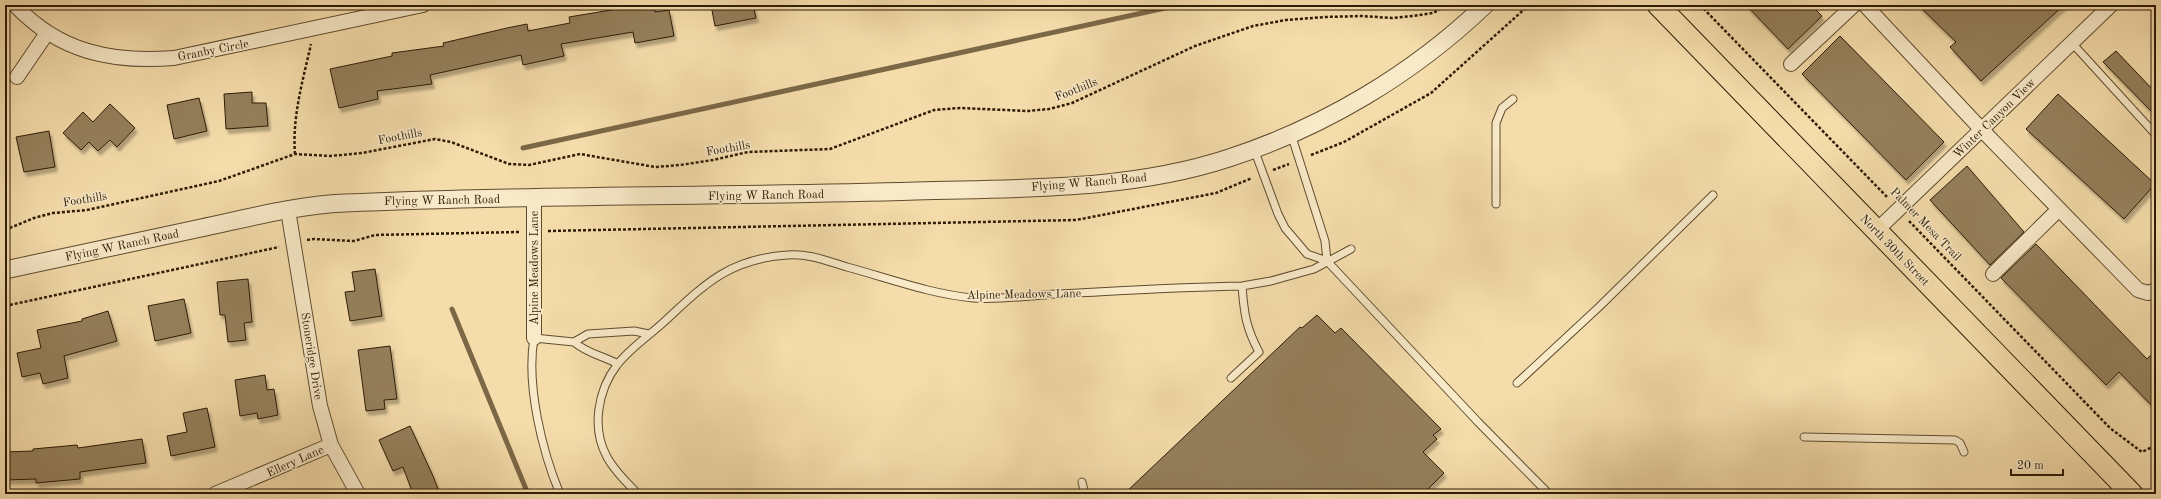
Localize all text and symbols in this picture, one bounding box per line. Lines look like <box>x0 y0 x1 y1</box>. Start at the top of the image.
street label: Granby Circle <box>177 38 250 64</box>
street label: Foothills <box>1053 76 1099 104</box>
street label: Winter Canyon View <box>1951 76 2039 161</box>
street label: Foothills <box>377 127 423 147</box>
street label: Foothills <box>705 139 751 159</box>
street label: Flying W Ranch Road <box>1031 172 1148 194</box>
street label: Palmer Mesa Trail <box>1888 186 1963 263</box>
street label: Flying W Ranch Road <box>708 189 824 203</box>
street label: Foothills <box>62 191 108 209</box>
street label: Flying W Ranch Road <box>384 194 500 208</box>
street label: Alpine Meadows Lane <box>529 210 541 325</box>
street label: North 30th Street <box>1857 213 1931 289</box>
street label: Flying W Ranch Road <box>64 228 180 264</box>
street label: Alpine Meadows Lane <box>967 288 1082 302</box>
street label: Stoneridge Drive <box>298 312 324 401</box>
street label: Ellery Lane <box>265 444 326 480</box>
scale bar <box>2011 451 2063 477</box>
text: 20 m <box>2017 460 2044 472</box>

